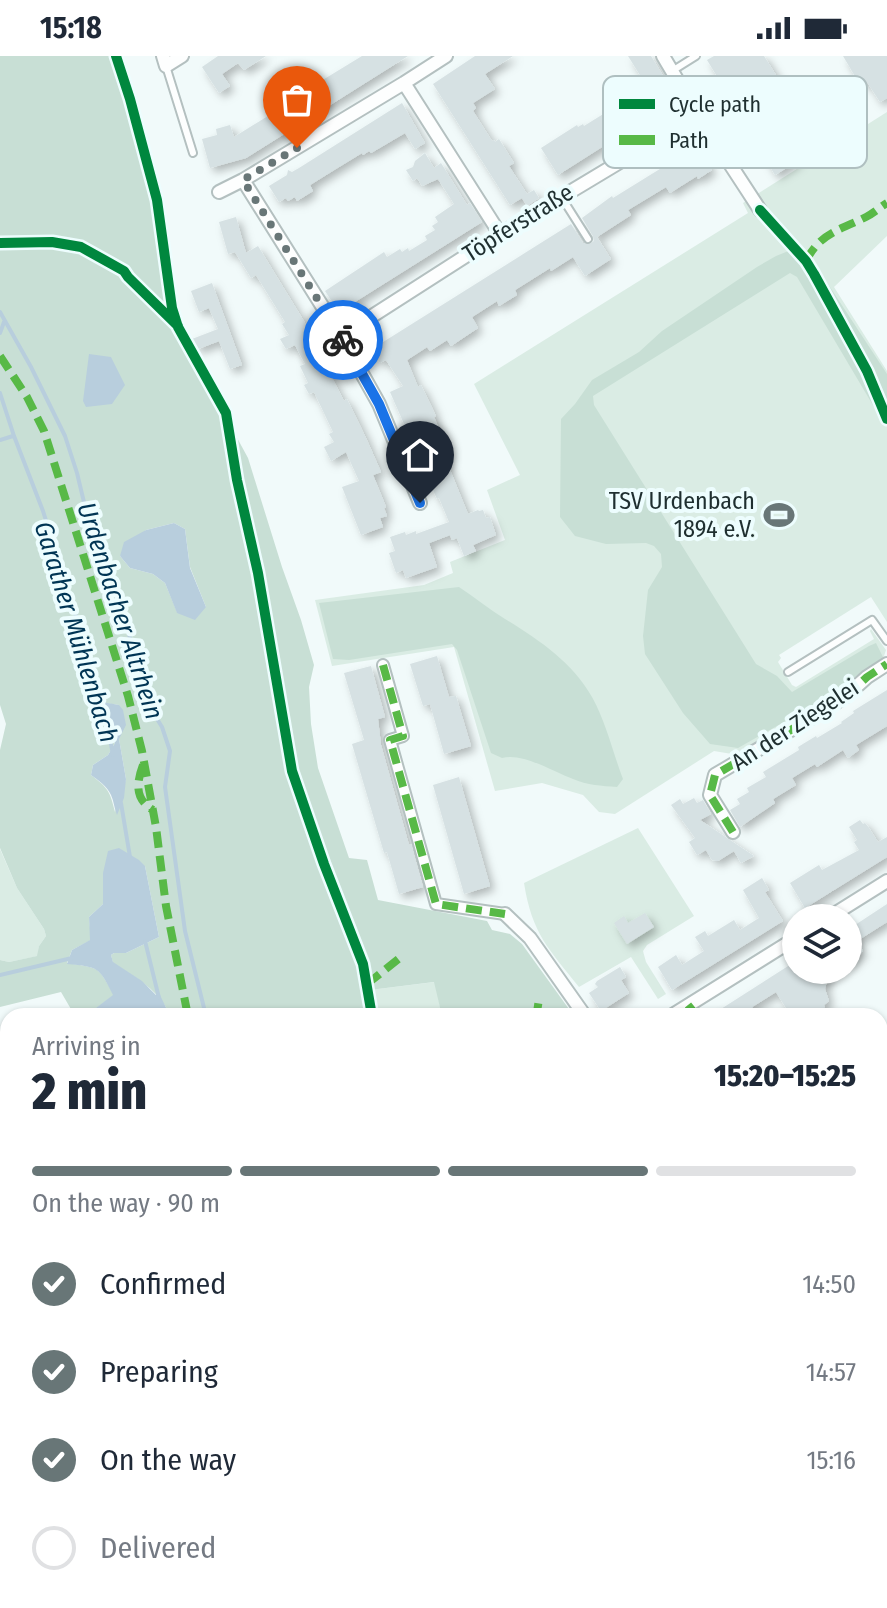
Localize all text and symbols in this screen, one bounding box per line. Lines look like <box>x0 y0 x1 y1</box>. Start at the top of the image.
text: 15:18 <box>40 10 102 46</box>
pin <box>263 66 331 148</box>
legend <box>603 76 867 168</box>
icon: bag <box>275 78 319 122</box>
text: Cycle path <box>669 91 761 118</box>
text: Path <box>669 127 709 154</box>
street label: Töpferstraße <box>458 178 578 268</box>
courier <box>303 300 383 380</box>
icon: bike <box>321 318 365 362</box>
pin <box>386 421 454 503</box>
icon: home <box>398 433 442 477</box>
place label: TSV Urdenbach 1894 e.V. <box>609 487 755 543</box>
sports icon: TSV Urdenbach 1894 e.V. <box>762 498 796 532</box>
water label: Urdenbacher Altrhein <box>70 499 170 723</box>
water label: Garather Mühlenbach <box>28 518 124 746</box>
street label: An der Ziegelei <box>726 674 864 776</box>
map controls <box>782 904 862 984</box>
button: layers <box>782 904 862 984</box>
text: Arriving in <box>32 1031 141 1062</box>
text: 15:20–15:25 <box>714 1058 856 1094</box>
text: 2 min <box>32 1060 147 1123</box>
text: On the way · 90 m <box>32 1188 220 1219</box>
icon: check <box>32 1262 76 1306</box>
text: Confirmed <box>100 1266 226 1302</box>
text: 14:50 <box>802 1269 856 1300</box>
icon: check <box>32 1350 76 1394</box>
text: Preparing <box>100 1354 218 1390</box>
text: 14:57 <box>806 1357 856 1388</box>
icon: check <box>32 1438 76 1482</box>
text: On the way <box>100 1442 236 1478</box>
text: 15:16 <box>806 1445 856 1476</box>
text: Delivered <box>100 1530 216 1566</box>

